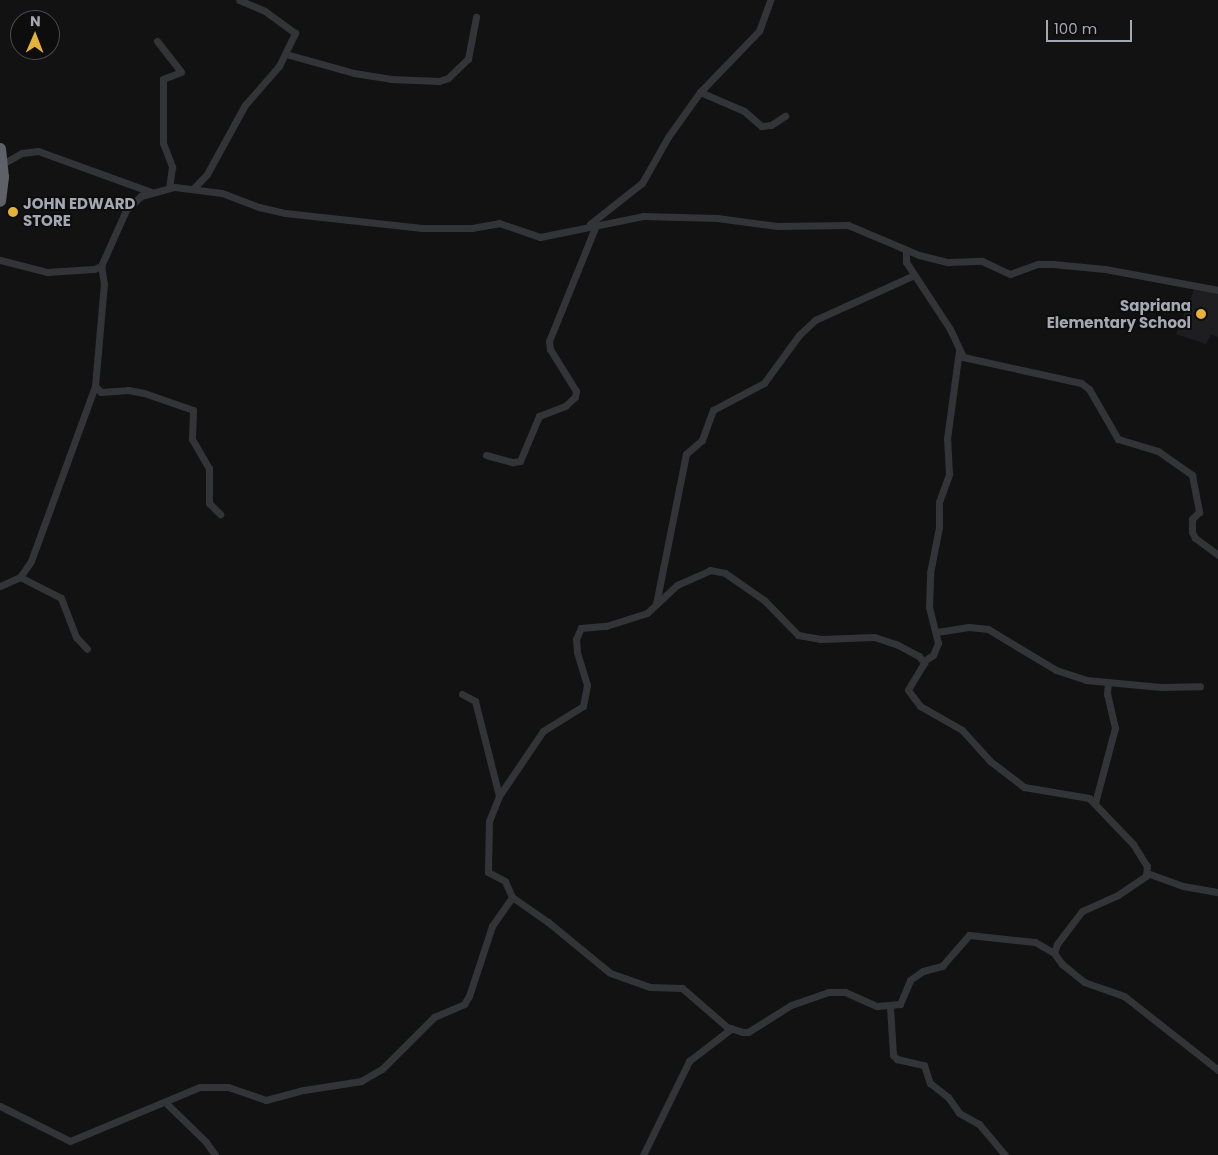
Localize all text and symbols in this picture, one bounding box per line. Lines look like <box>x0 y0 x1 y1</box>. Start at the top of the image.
north arrow <box>10 10 60 60</box>
scale bar <box>1048 10 1134 42</box>
text: N <box>30 11 41 31</box>
text: 100 m <box>1054 18 1097 39</box>
place label: JOHN EDWARD STORE <box>23 194 135 229</box>
marker: JOHN EDWARD STORE <box>7 206 19 218</box>
place label: Sapriana Elementary School <box>1047 296 1191 331</box>
marker: Sapriana Elementary School <box>1195 308 1207 320</box>

